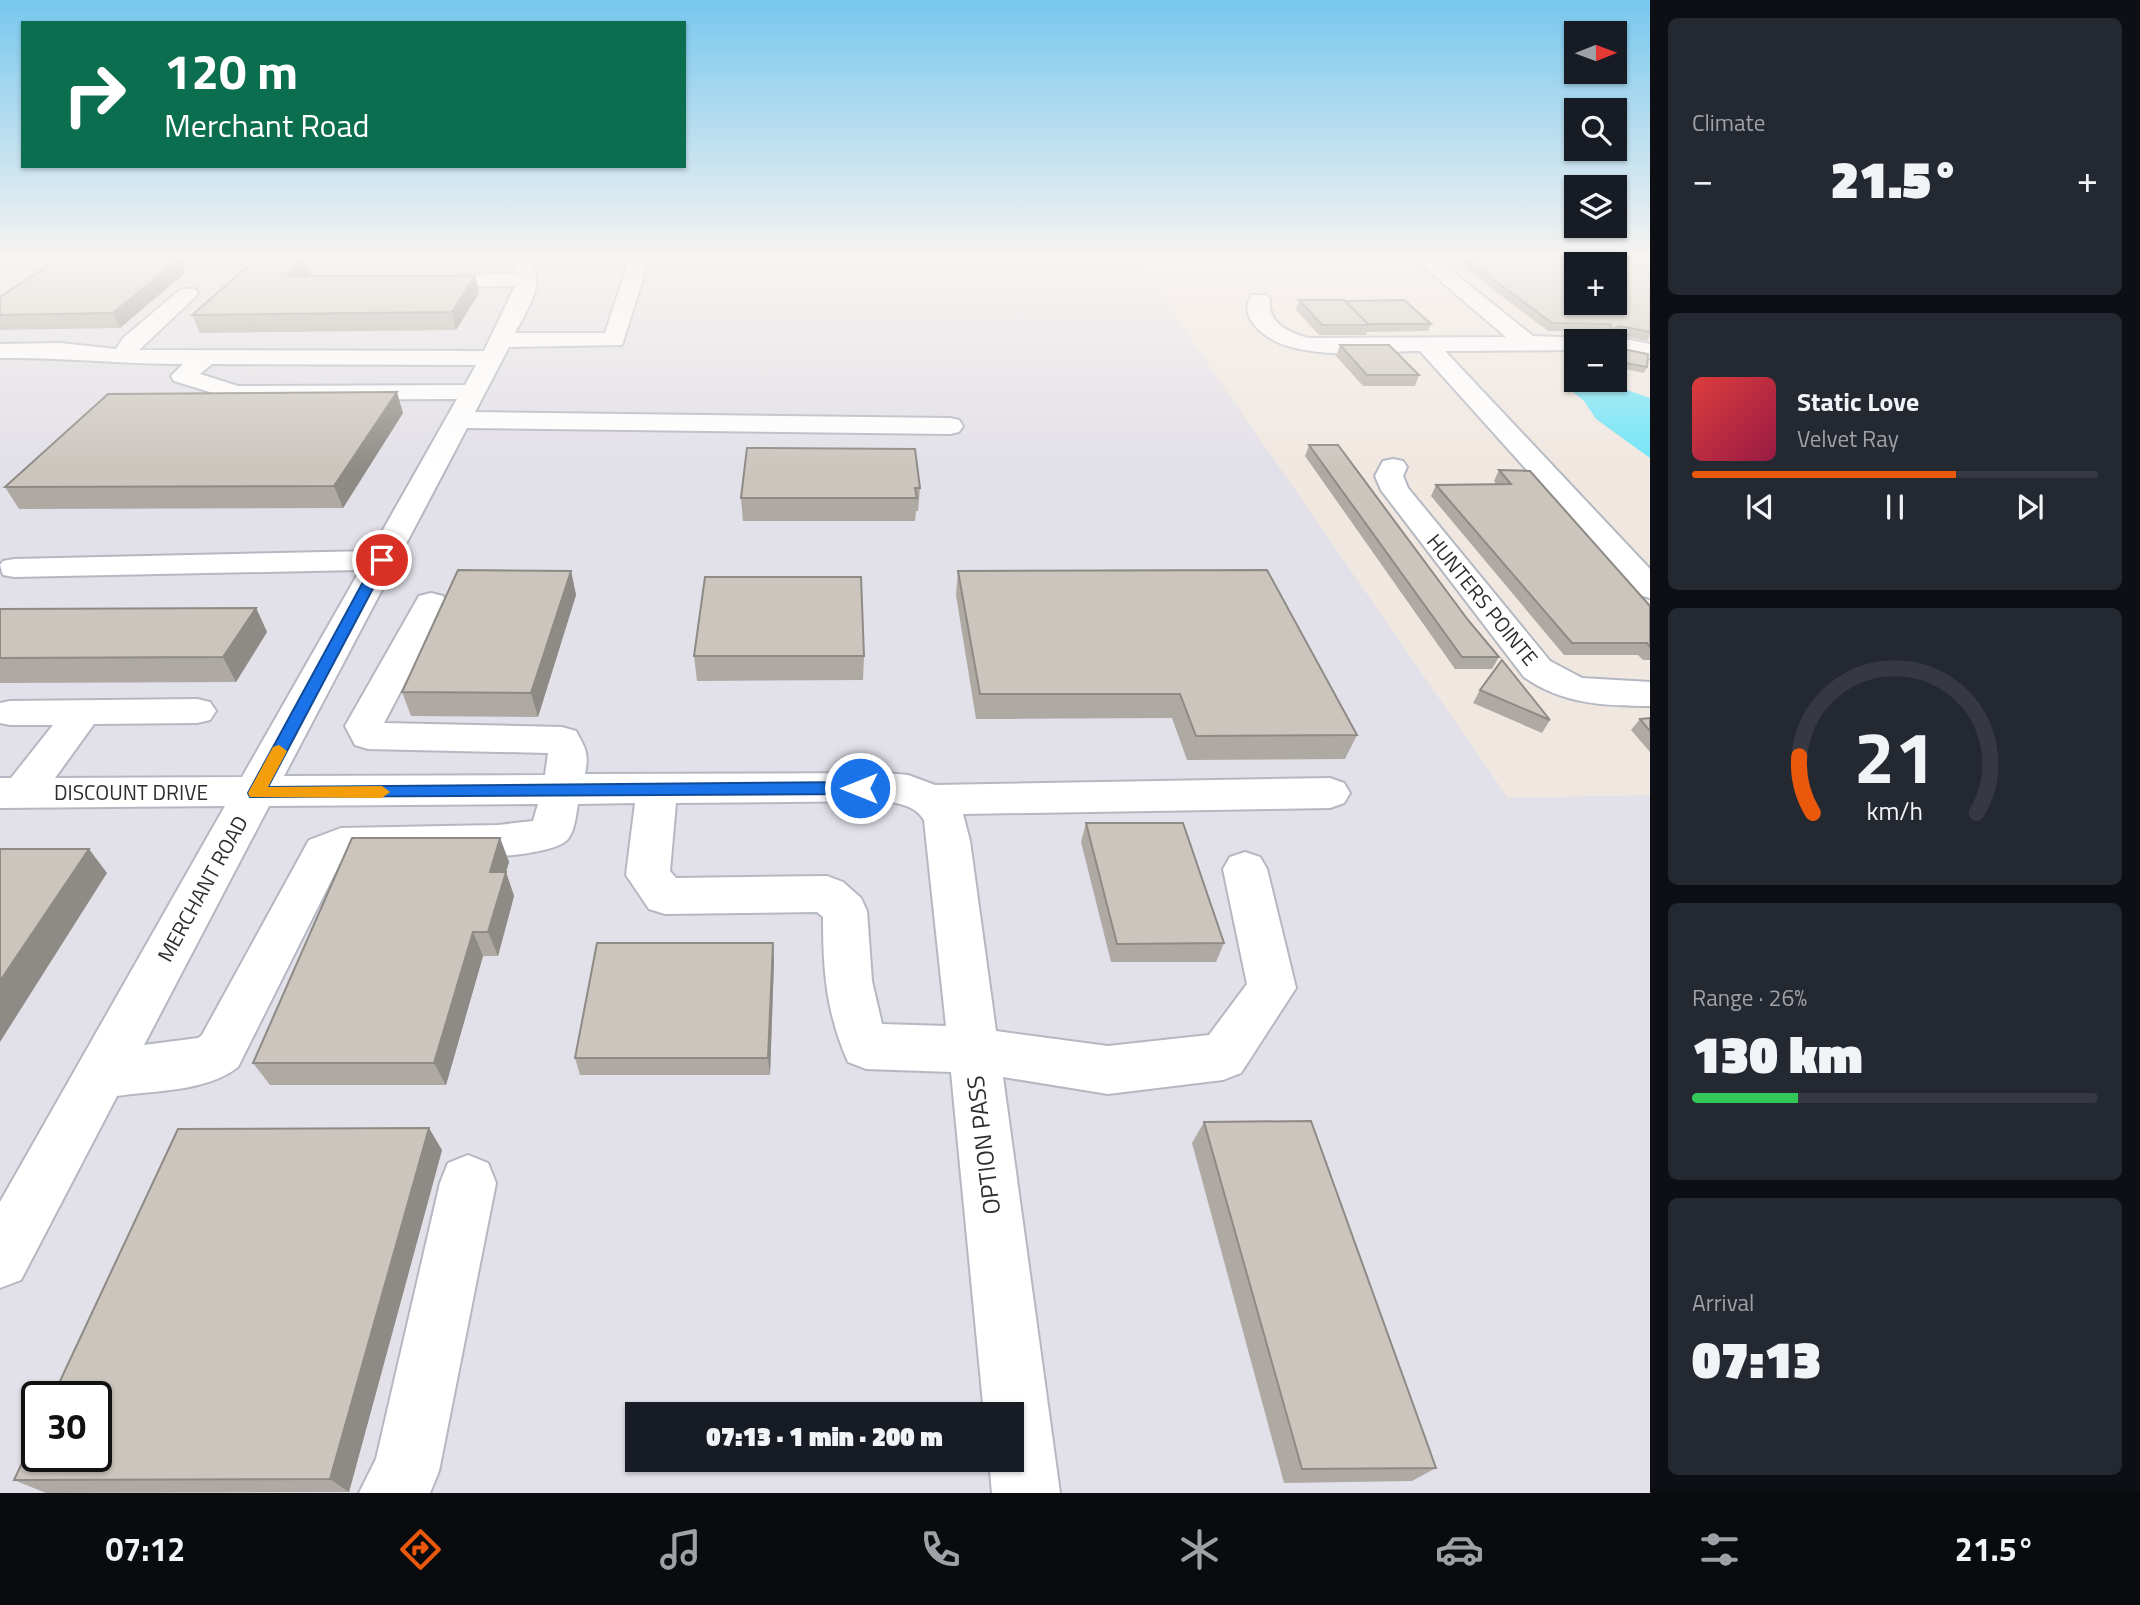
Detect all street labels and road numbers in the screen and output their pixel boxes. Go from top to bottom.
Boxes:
street label: HUNTERS POINTE [1419,526,1546,672]
street label: DISCOUNT DRIVE [54,776,208,808]
street label: MERCHANT ROAD [149,810,256,967]
street label: OPTION PASS [957,1074,1009,1217]

